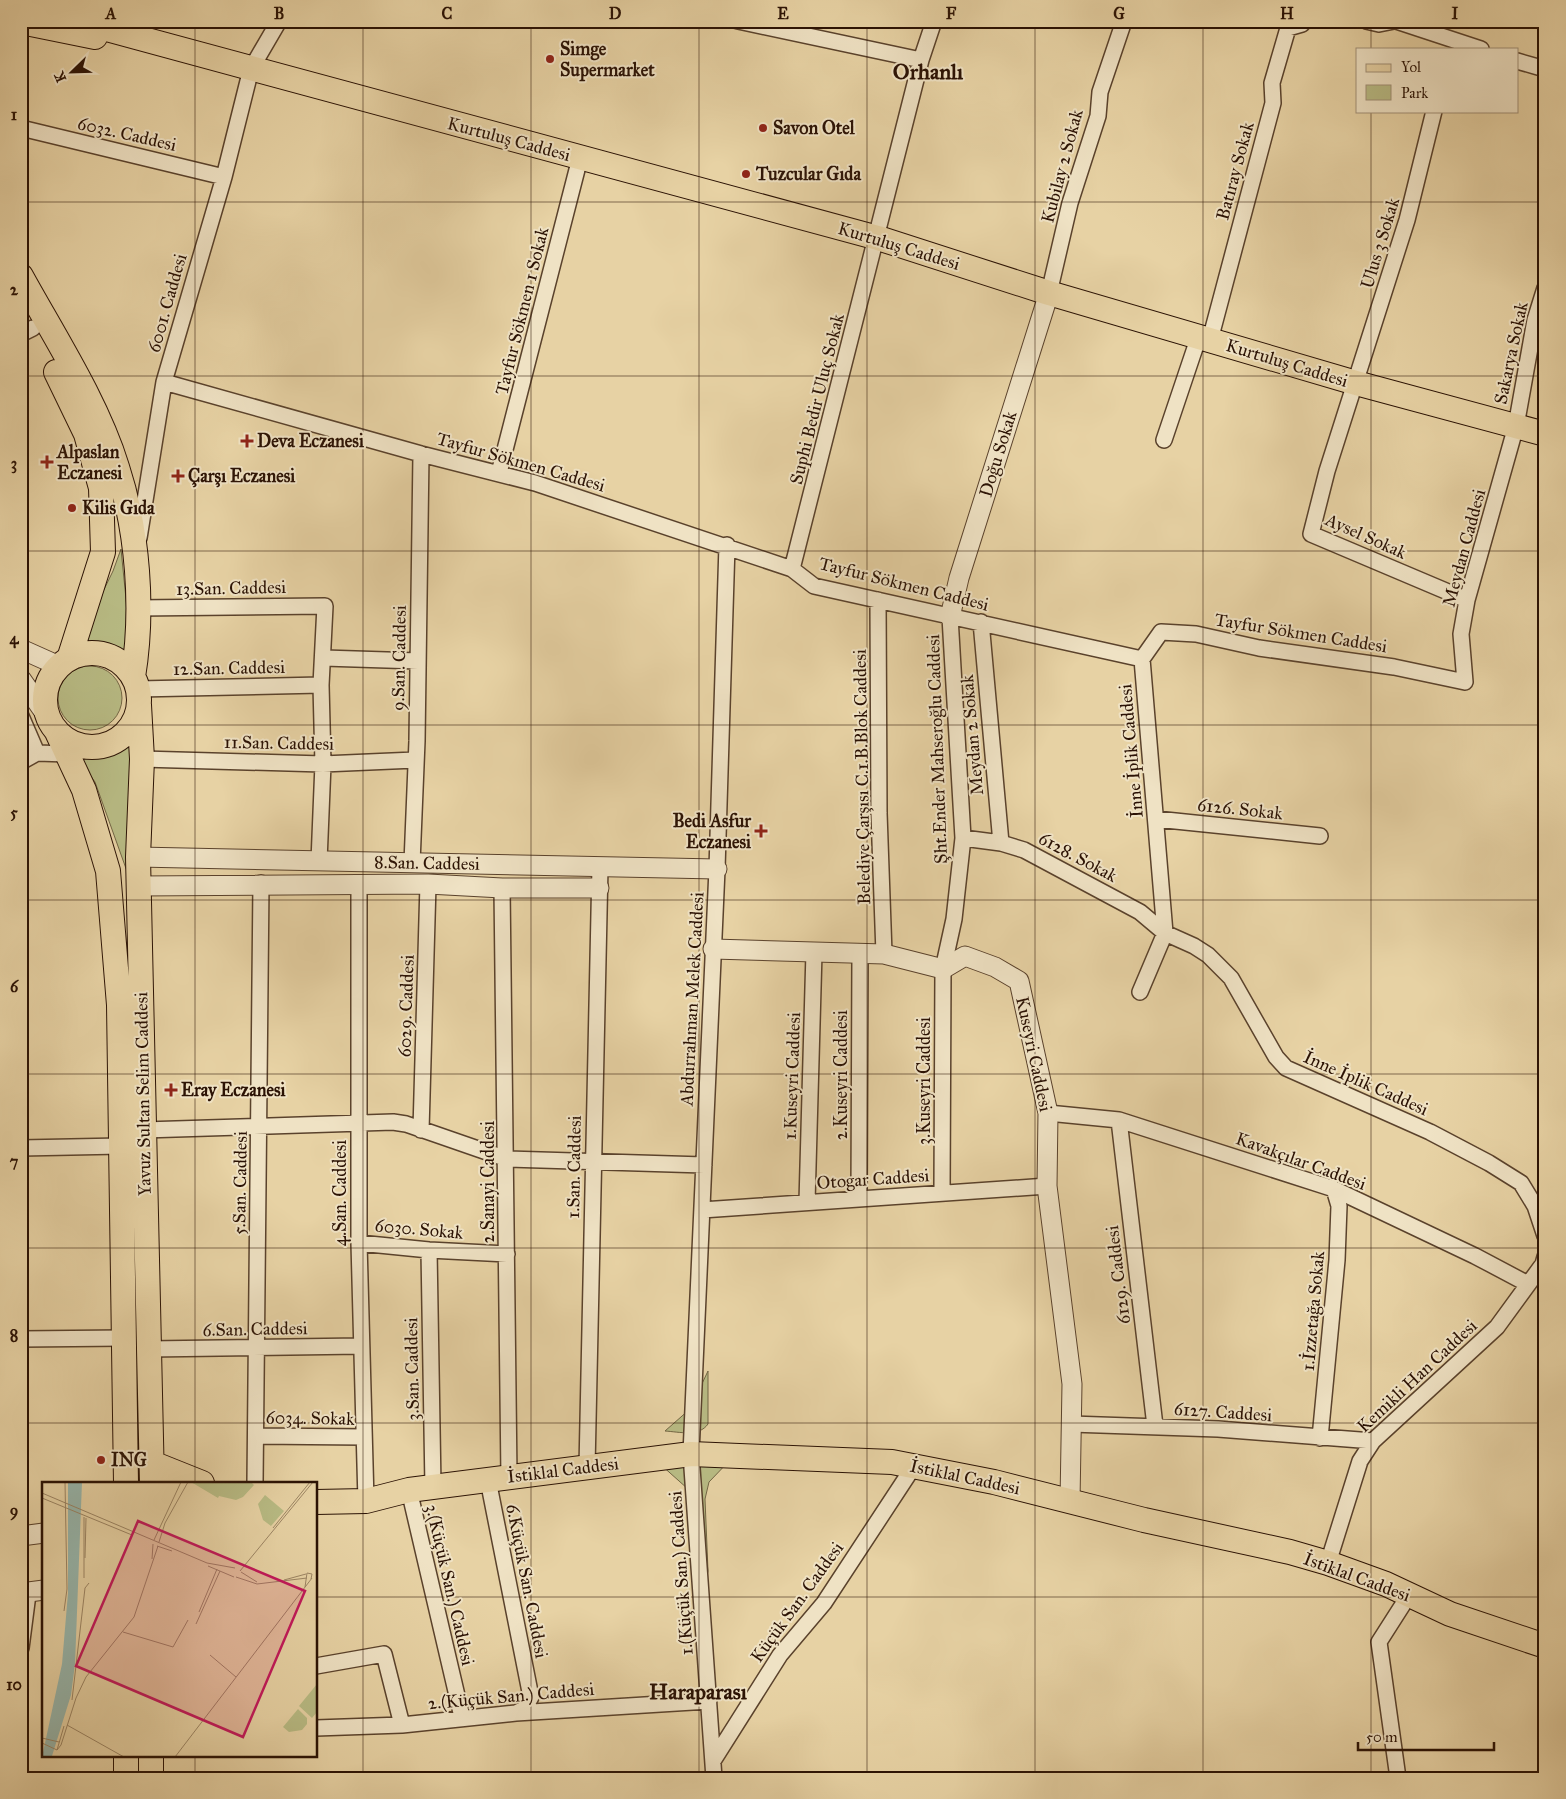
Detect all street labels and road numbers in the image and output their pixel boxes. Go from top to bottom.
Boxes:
street label: Kubilay 2 Sokak [1036,106,1088,225]
street label: 6032. Caddesi [75,112,179,156]
street label: Kurtuluş Caddesi [445,112,573,166]
street label: Batıray Sokak [1211,119,1259,223]
street label: Ulus 3 Sokak [1356,194,1404,291]
street label: Kurtuluş Caddesi [835,217,963,275]
street label: Tayfur Sökmen 1 Sokak [491,224,554,397]
street label: 6001. Caddesi [142,251,192,355]
street label: Sakarya Sokak [1489,299,1533,406]
street label: Suphi Bedir Uluç Sokak [785,311,849,487]
street label: Kurtuluş Caddesi [1223,334,1351,392]
street label: Doğu Sokak [974,408,1023,500]
street label: Tayfur Sökmen Caddesi [434,427,608,497]
street label: Meydan Caddesi [1438,487,1490,609]
street label: Aysel Sokak [1321,508,1411,564]
street label: Tayfur Sökmen Caddesi [817,552,991,616]
street label: 13.San. Caddesi [176,576,286,600]
street label: 9.San. Caddesi [387,605,411,711]
street label: Tayfur Sökmen Caddesi [1213,609,1389,658]
street label: Şht.Ender Mahseroğlu Caddesi [922,634,953,864]
street label: Belediye Çarşısı C.1.B.Blok Caddesi [849,649,875,905]
street label: 12.San. Caddesi [173,656,285,680]
street label: Meydan 2 Sokak [956,673,988,796]
street label: İnne İplik Caddesi [1113,683,1148,819]
street label: 11.San. Caddesi [224,731,334,755]
street label: 6126. Sokak [1196,794,1284,824]
street label: 6128. Sokak [1035,827,1122,887]
street label: 8.San. Caddesi [374,851,480,875]
street label: Abdurrahman Melek Caddesi [675,891,709,1108]
street label: 6029. Caddesi [393,954,419,1058]
street label: Yavuz Sultan Selim Caddesi [130,992,156,1196]
street label: Kuseyri Caddesi [1011,994,1057,1114]
street label: 2.Kuseyri Caddesi [830,1010,852,1140]
street label: 1.Kuseyri Caddesi [779,1012,805,1140]
street label: 3.Kuseyri Caddesi [913,1017,935,1145]
street label: İnne İplik Caddesi [1300,1045,1432,1120]
street label: 1.San. Caddesi [562,1115,586,1219]
street label: 2.Sanayi Caddesi [477,1121,499,1243]
street label: Kavakçılar Caddesi [1233,1127,1369,1195]
street label: 5.San. Caddesi [228,1131,252,1235]
street label: 4.San. Caddesi [329,1140,351,1246]
street label: Otogar Caddesi [816,1164,930,1195]
street label: 6030. Sokak [374,1214,465,1244]
street label: 6129. Caddesi [1101,1224,1135,1326]
street label: 1.İzzetağa Sokak [1296,1249,1330,1372]
street label: Kemikli Han Caddesi [1352,1315,1482,1437]
street label: 6.San. Caddesi [202,1317,308,1341]
street label: 3.San. Caddesi [400,1317,424,1421]
street label: 6127. Caddesi [1173,1398,1273,1426]
street label: 6034. Sokak [265,1406,355,1430]
street label: İstiklal Caddesi [506,1451,620,1488]
street label: İstiklal Caddesi [908,1454,1022,1499]
street label: 1.(Küçük San.) Caddesi [664,1490,699,1656]
street label: 3.(Küçük San.) Caddesi [420,1502,479,1668]
street label: 6.Küçük San. Caddesi [501,1502,553,1660]
street label: Küçük San. Caddesi [746,1537,848,1667]
street label: İstiklal Caddesi [1301,1547,1414,1607]
street label: 2.(Küçük San.) Caddesi [427,1678,595,1715]

